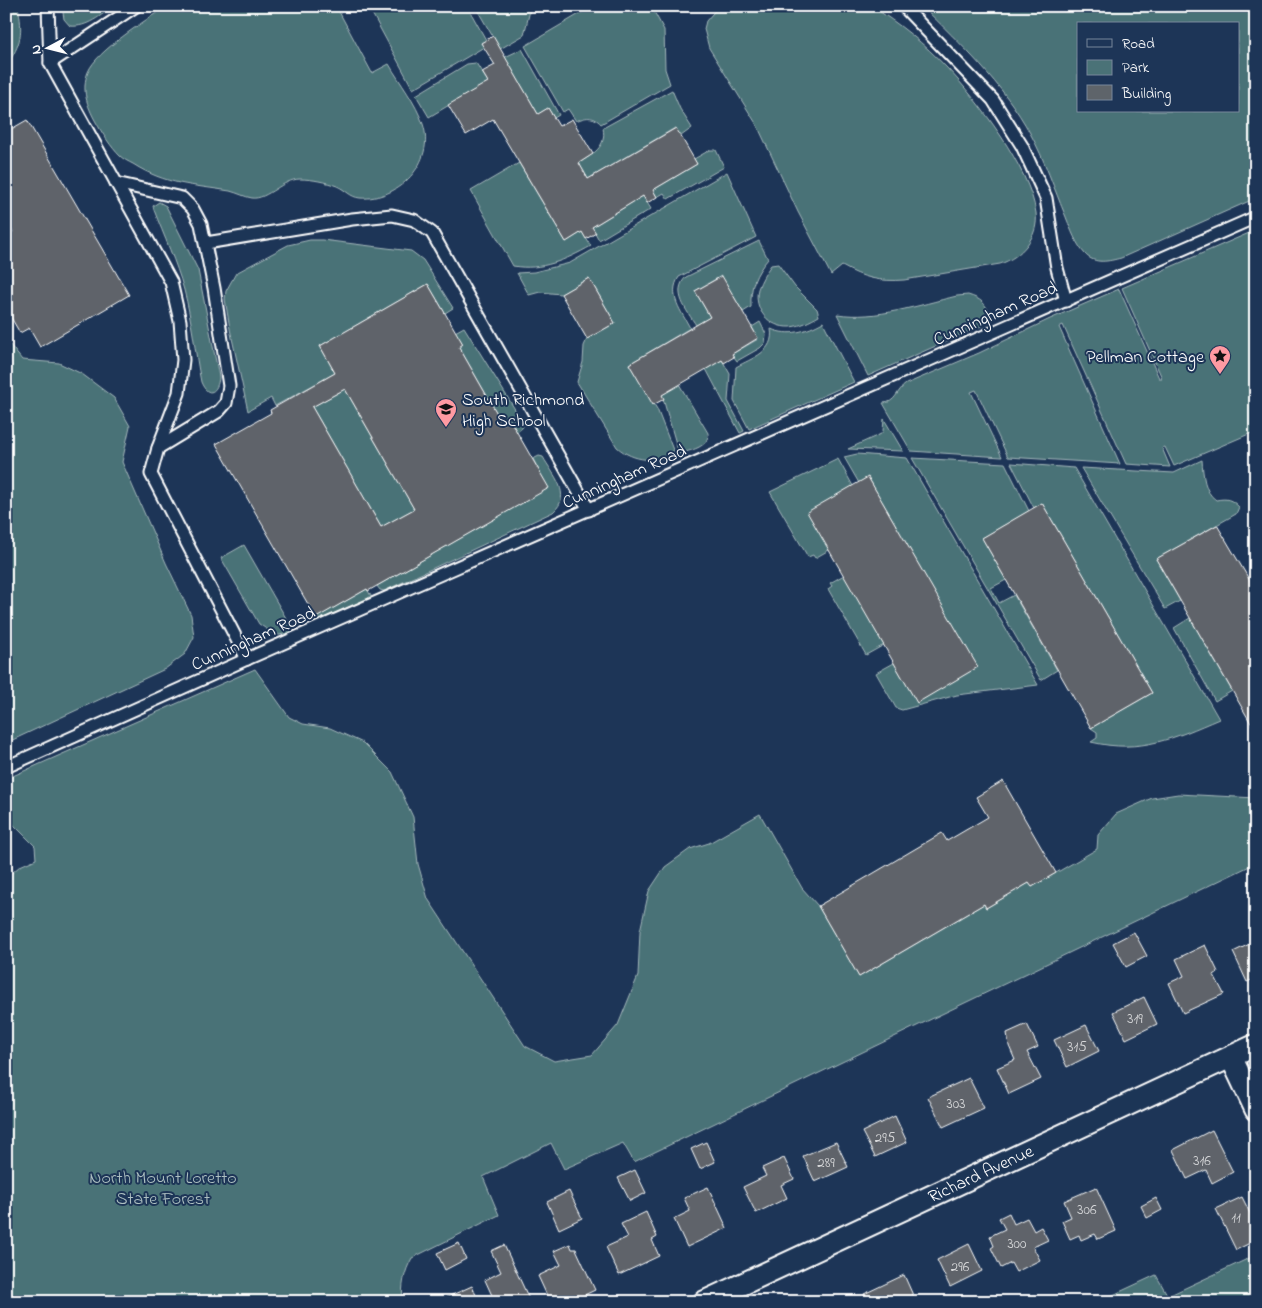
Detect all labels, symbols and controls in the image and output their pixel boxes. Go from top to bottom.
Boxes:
north arrow [22,22,72,72]
legend [1077,22,1240,112]
text: Road [1122,33,1155,55]
text: N [26,43,48,55]
text: Park [1122,57,1150,79]
text: Building [1121,83,1171,106]
street label: Cunningham Road [930,276,1062,355]
place icon: Pellman Cottage [1208,344,1232,375]
place label: Pellman Cottage [1086,345,1205,372]
place label: South Richmond High School [462,388,584,436]
school or university icon: South Richmond High School [434,397,458,428]
street label: Cunningham Road [559,439,691,518]
street label: Cunningham Road [188,601,320,680]
house number: 319 [1127,1008,1143,1030]
house number: 315 [1067,1036,1087,1058]
house number: 303 [947,1093,965,1115]
house number: 295 [875,1127,896,1149]
street label: Richard Avenue [924,1139,1039,1211]
house number: 316 [1193,1150,1211,1172]
house number: 289 [817,1152,835,1174]
park label: North Mount Loretto State Forest [89,1166,237,1213]
house number: 306 [1077,1199,1097,1221]
house number: 11 [1231,1207,1241,1229]
house number: 300 [1007,1233,1027,1255]
house number: 296 [951,1256,970,1278]

